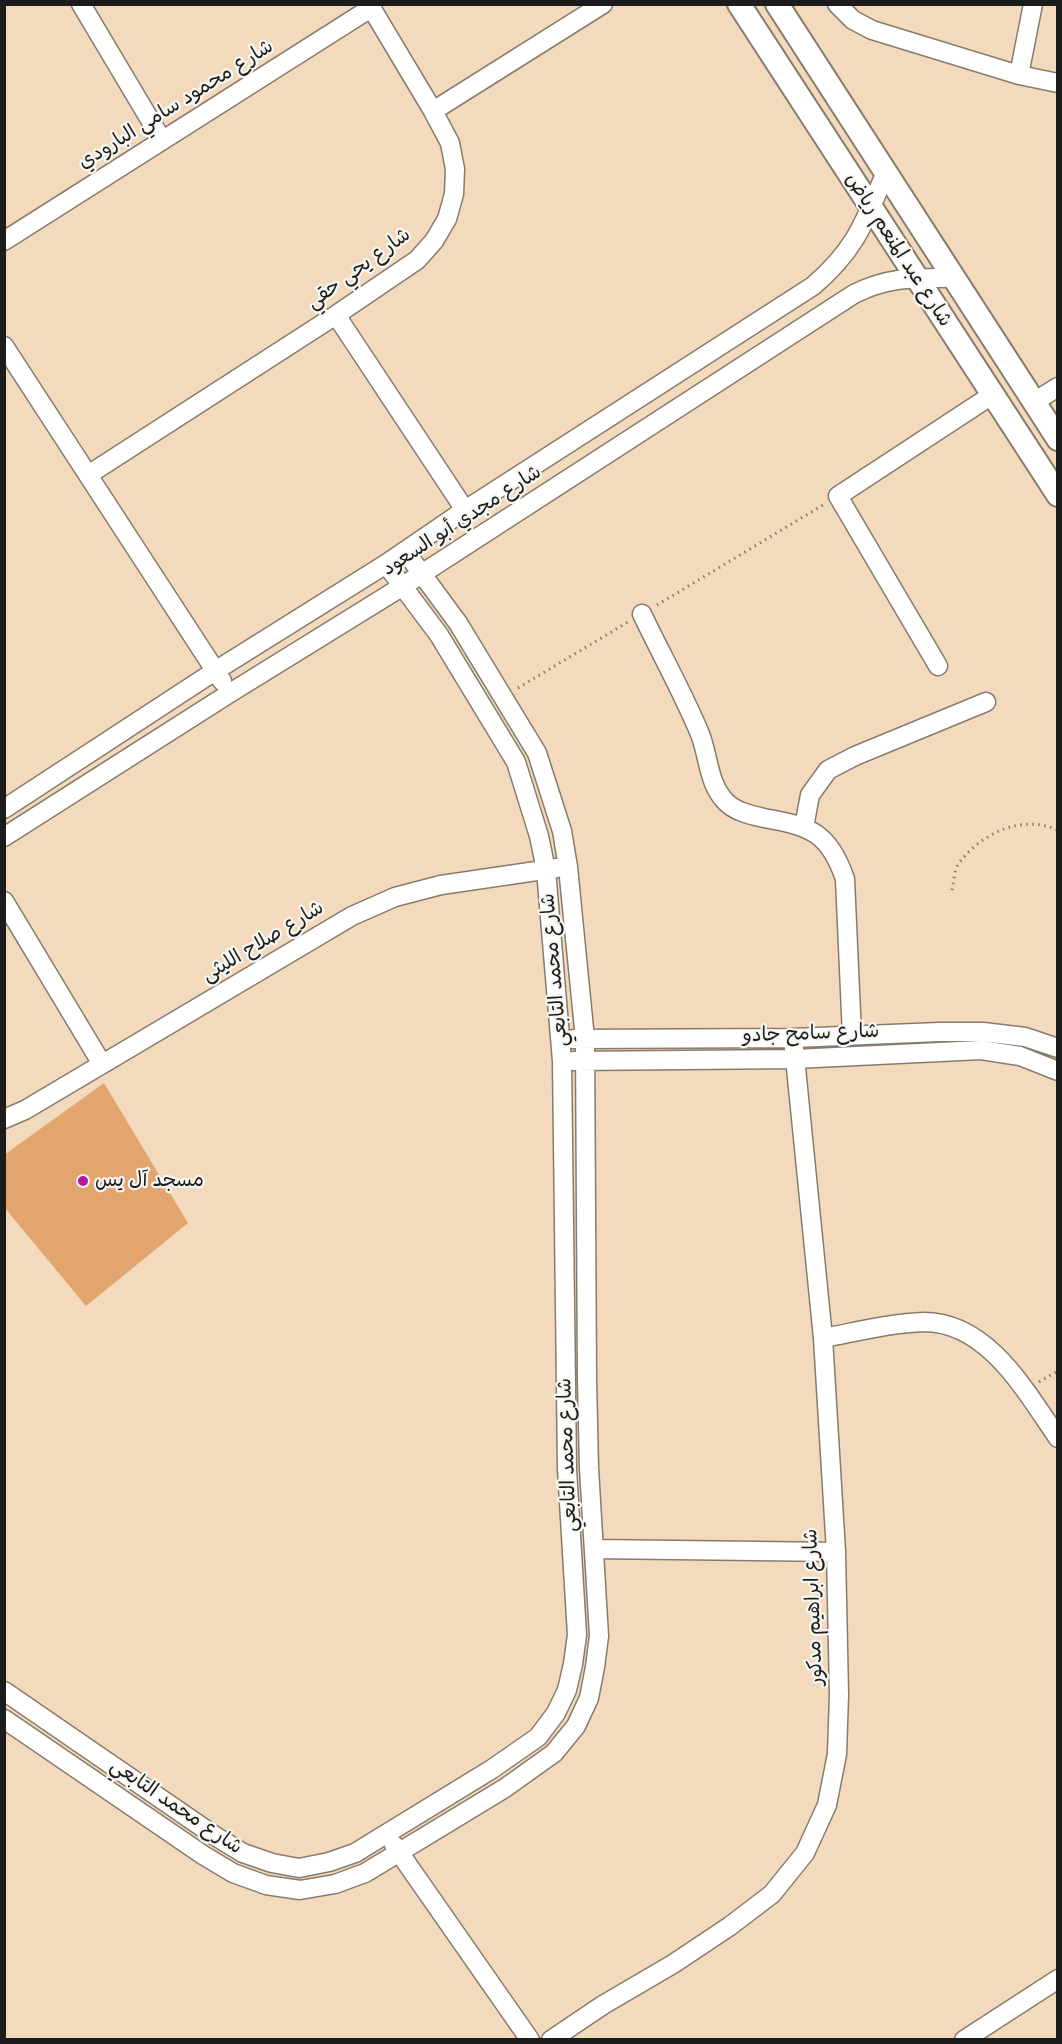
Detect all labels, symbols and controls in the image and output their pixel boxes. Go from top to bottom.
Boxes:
street label: شارع محمود سامي البارودي [74,35,278,175]
street label: شارع عبد المنعم رياض [839,169,957,331]
street label: شارع يحي حقي [302,223,416,315]
street label: شارع مجدي أبو السعود [378,460,546,582]
street label: شارع محمد التابعي [536,892,574,1048]
street label: شارع صلاح الليثى [198,896,328,988]
street label: شارع سامح جادو [742,1020,880,1048]
place label: مسجد آل يس [95,1169,204,1193]
marker: مسجد آل يس [76,1174,90,1188]
street label: شارع محمد التابعي [553,1378,583,1532]
street label: شارع ابراهيم مدكور [799,1528,829,1686]
street label: شارع محمد التابعي [105,1754,247,1860]

